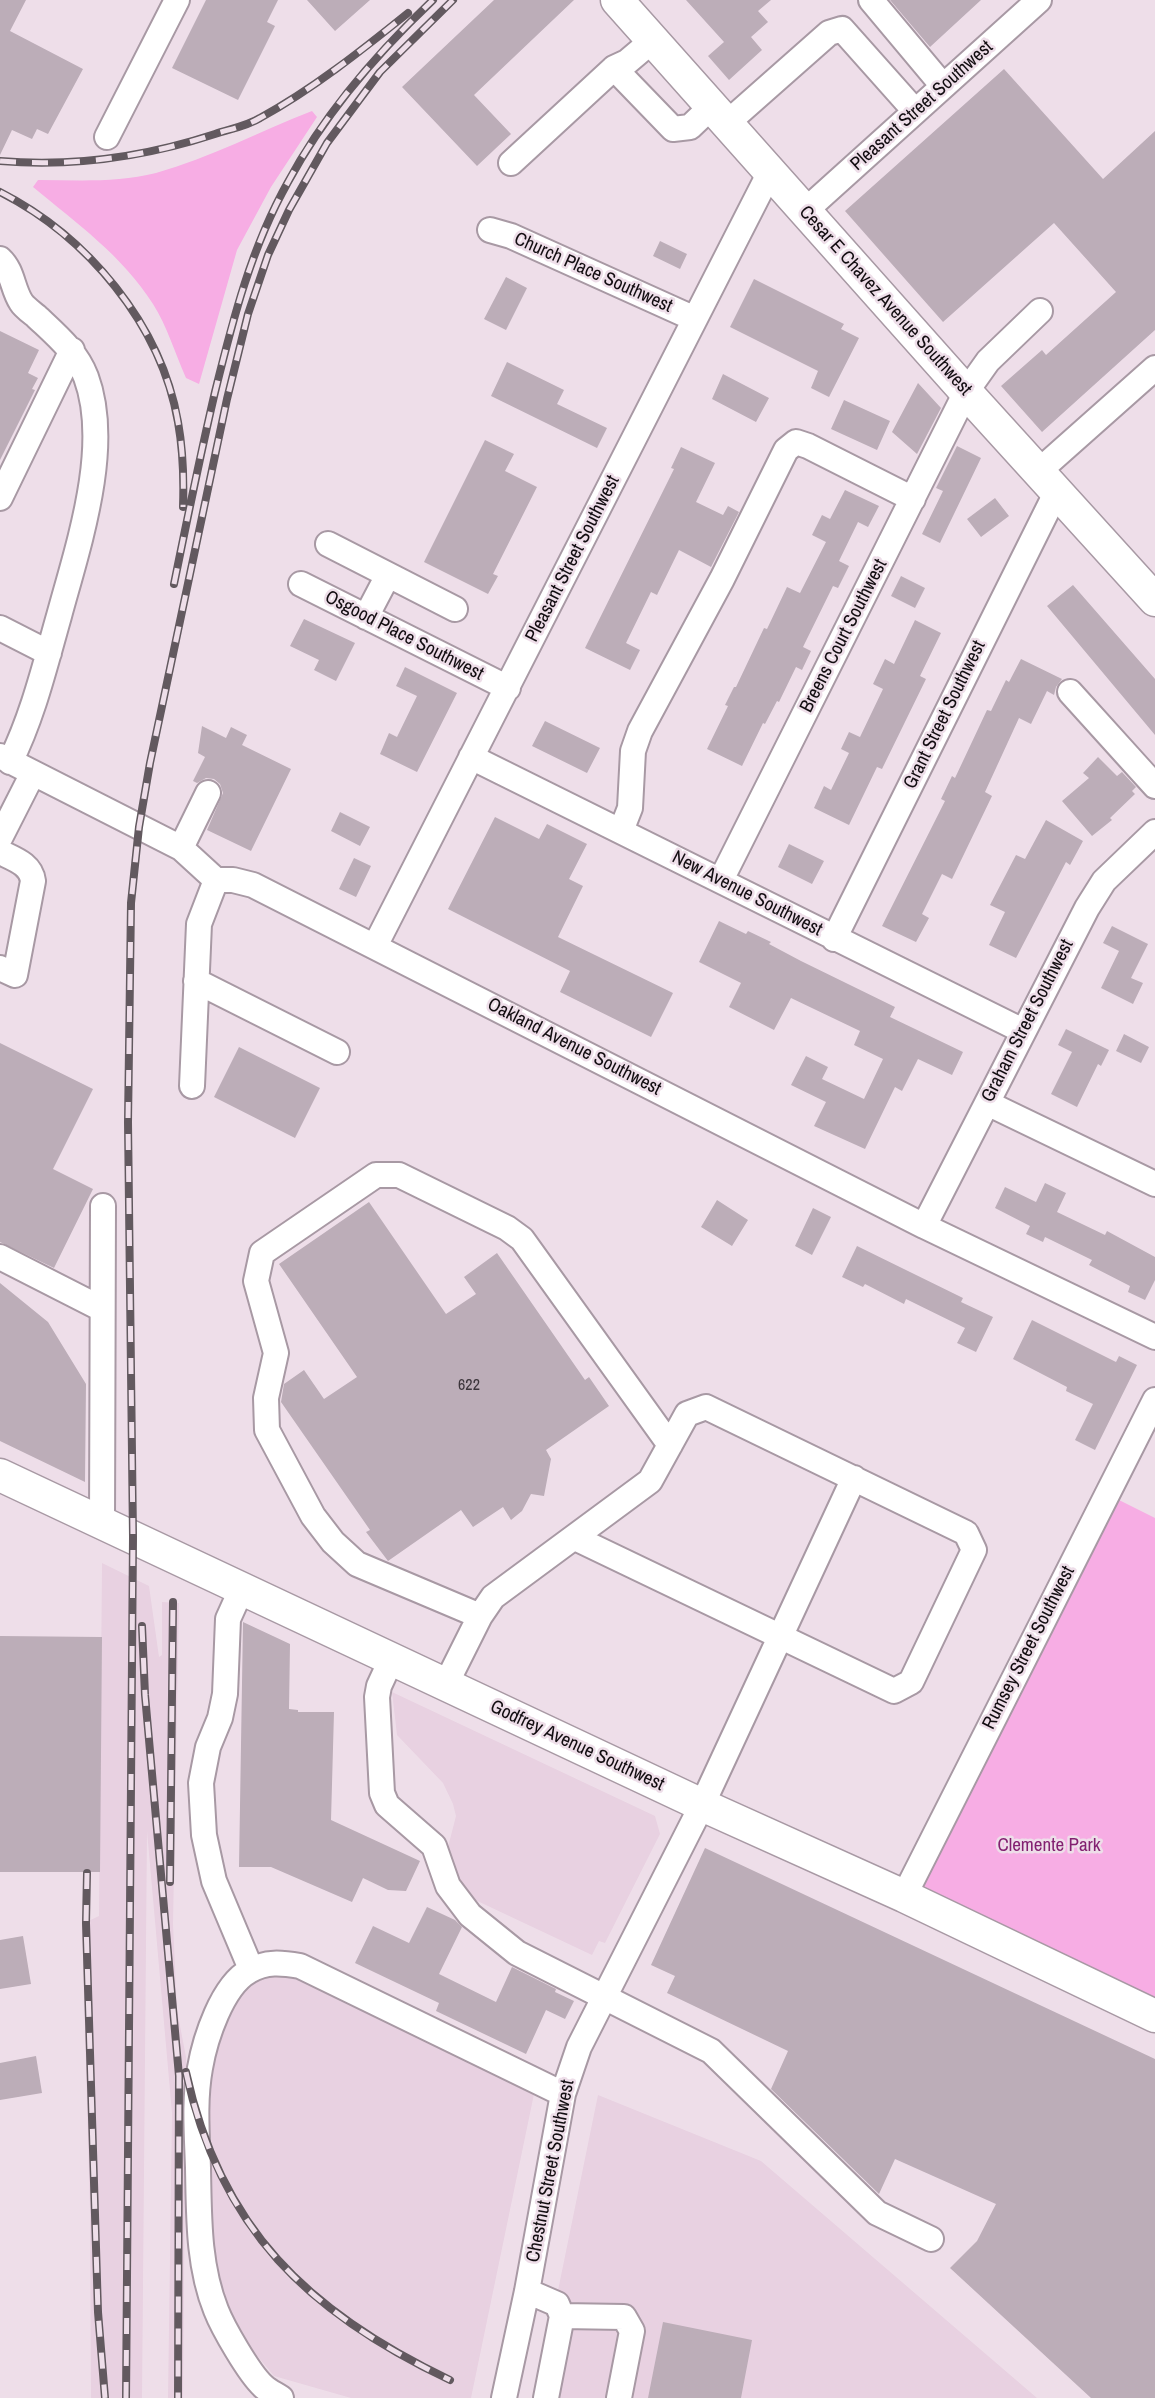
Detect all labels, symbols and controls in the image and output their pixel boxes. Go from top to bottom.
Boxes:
street label: Pleasant Street Southwest [846,36,998,176]
street label: Cesar E Chavez Avenue Southwest [794,201,976,401]
street label: Church Place Southwest [510,228,676,318]
street label: Pleasant Street Southwest [521,472,625,646]
street label: Breens Court Southwest [796,556,892,716]
street label: Osgood Place Southwest [321,586,487,686]
street label: Grant Street Southwest [899,637,991,793]
street label: New Avenue Southwest [668,846,826,942]
street label: Graham Street Southwest [977,936,1079,1106]
street label: Oakland Avenue Southwest [483,993,665,1101]
house number: 622 [458,1376,480,1396]
street label: Rumsey Street Southwest [978,1563,1080,1733]
street label: Godfrey Avenue Southwest [486,1696,668,1796]
park label: Clemente Park [997,1835,1101,1857]
street label: Chestnut Street Southwest [522,2078,580,2264]

